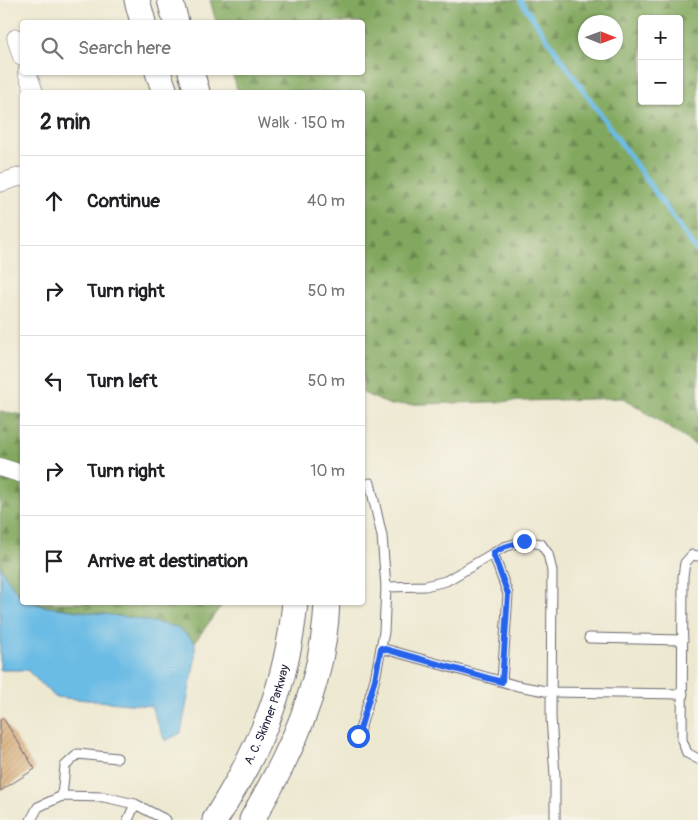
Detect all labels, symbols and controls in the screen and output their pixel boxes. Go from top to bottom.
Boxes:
north arrow [578,15,623,60]
map controls [638,15,683,105]
button: + [638,15,683,60]
search box [20,20,365,75]
icon: search [38,34,66,62]
text: Search here [78,36,171,60]
button: − [638,60,683,105]
text: 2 min [40,109,90,136]
text: Walk · 150 m [258,113,345,133]
icon: ahead [40,187,68,215]
text: Continue [87,189,160,213]
text: 40 m [307,191,345,211]
icon: right [40,277,68,305]
text: Turn right [87,279,165,303]
text: 50 m [308,281,345,301]
icon: left [40,367,68,395]
text: Turn left [87,369,157,393]
text: 50 m [308,371,345,391]
icon: right [40,457,68,485]
text: Turn right [87,459,165,483]
text: 10 m [310,461,345,481]
route end [513,530,536,553]
icon: arrive [40,547,68,575]
text: Arrive at destination [87,549,248,573]
street label: A. C. Skinner Parkway [241,663,293,767]
route start [347,725,370,748]

